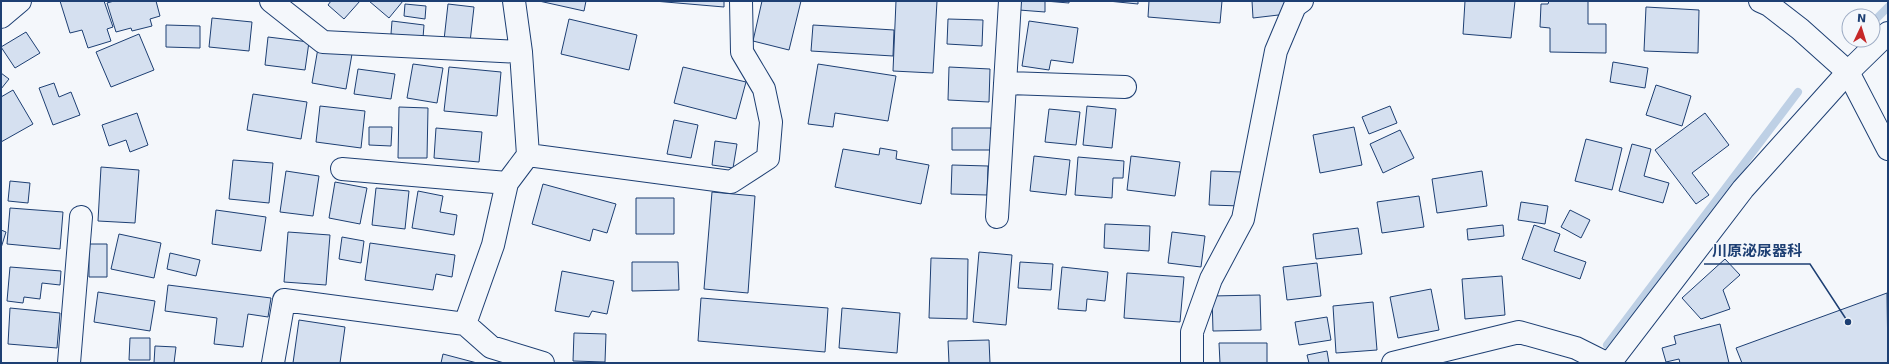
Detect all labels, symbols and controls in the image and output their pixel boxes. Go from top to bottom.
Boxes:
north arrow [1841,8,1881,48]
text: N [1857,12,1867,25]
callout: 川原泌尿器科 [1704,237,1810,264]
text: 川原泌尿器科 [1712,242,1802,260]

